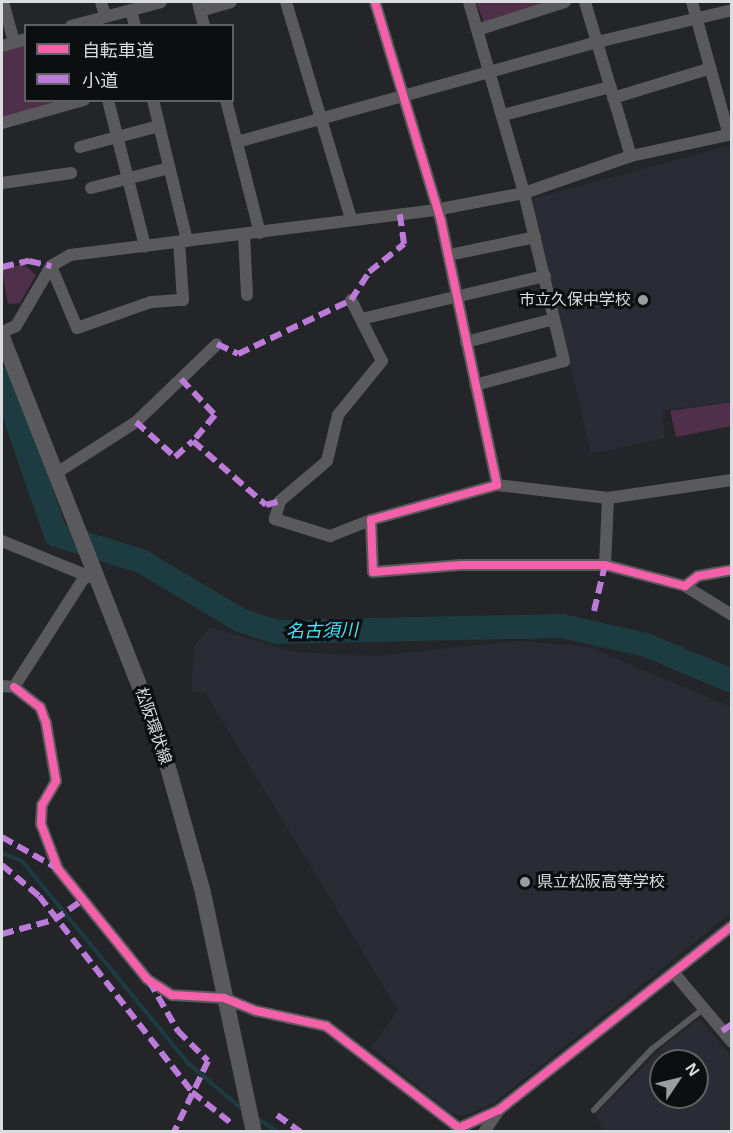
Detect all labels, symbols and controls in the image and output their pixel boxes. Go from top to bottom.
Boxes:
legend [24,24,234,102]
text: 自転車道 [82,41,154,61]
text: 小道 [82,71,118,91]
place label: 市立久保中学校 [519,290,631,310]
marker: 市立久保中学校 [636,293,650,307]
water label: 名古須川 [286,620,358,642]
street label: 松阪環状線 [131,685,175,767]
place label: 県立松阪高等学校 [537,872,665,892]
marker: 県立松阪高等学校 [518,875,532,889]
north arrow [649,1049,709,1109]
text: N [682,1060,703,1079]

